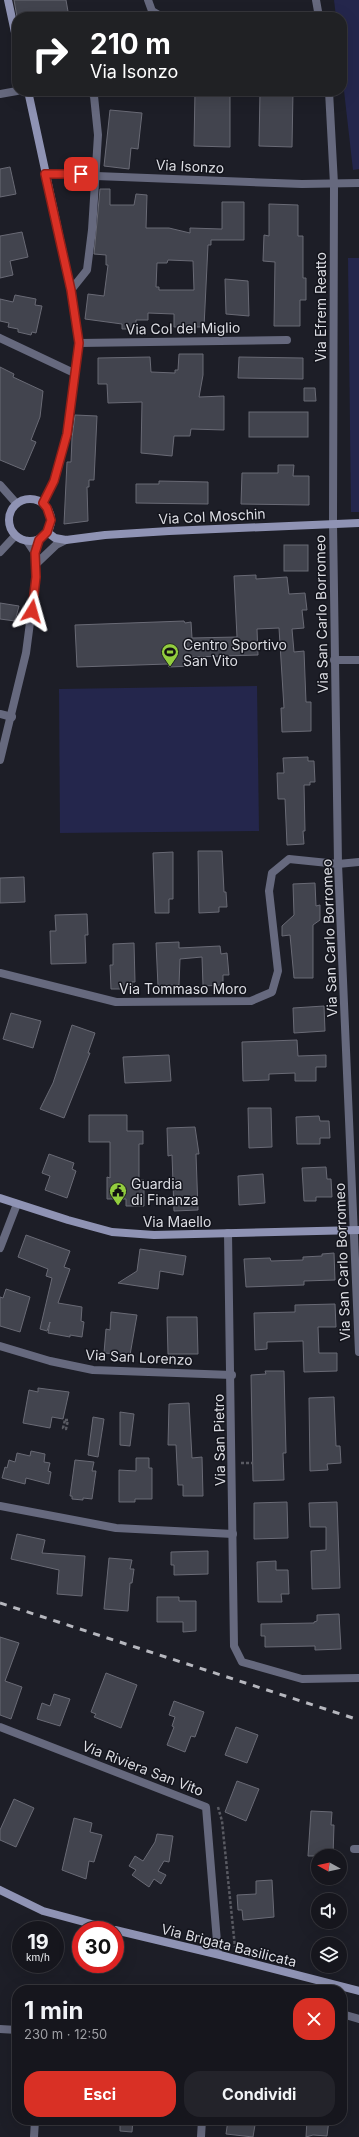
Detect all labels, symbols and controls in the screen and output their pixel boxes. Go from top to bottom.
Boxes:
text: 210 m [90,27,171,61]
icon: right [24,28,76,80]
text: Via Isonzo [90,61,178,82]
street label: Via Isonzo [155,156,225,176]
pin [64,157,98,191]
icon: arrive [70,163,92,185]
street label: Via Efrem Reatto [312,252,329,362]
street label: Via Col del Miglio [126,319,240,337]
street label: Via Col Moschin [158,505,266,527]
street label: Via San Carlo Borromeo [311,535,331,693]
position arrow [11,590,53,632]
place label: Centro Sportivo San Vito [183,636,287,669]
sports icon: Centro Sportivo San Vito [160,642,180,667]
street label: Via San Carlo Borromeo [318,859,340,1017]
street label: Via Tommaso Moro [119,980,247,997]
place label: Guardia di Finanza [131,1175,199,1208]
public building icon: Guardia di Finanza [108,1181,128,1206]
street label: Via San Carlo Borromeo [331,1183,353,1341]
street label: Via Maello [143,1213,211,1230]
street label: Via San Lorenzo [85,1346,193,1368]
street label: Via San Pietro [210,1394,228,1486]
street label: Via Riviera San Vito [80,1737,206,1799]
north arrow [311,1849,347,1885]
map controls [311,1849,347,1973]
button: sound [311,1893,347,1929]
street label: Via Brigata Basilicata [160,1920,298,1970]
speed limit sign: 30 [72,1921,124,1973]
text: 19 [27,1930,49,1954]
button: layers [311,1937,347,1973]
text: km/h [26,1951,50,1963]
text: 1 min [24,1996,83,2025]
button: close [293,1998,335,2040]
text: 230 m · 12:50 [24,2026,107,2042]
button: Esci [24,2071,176,2117]
button: Condividi [184,2071,335,2117]

